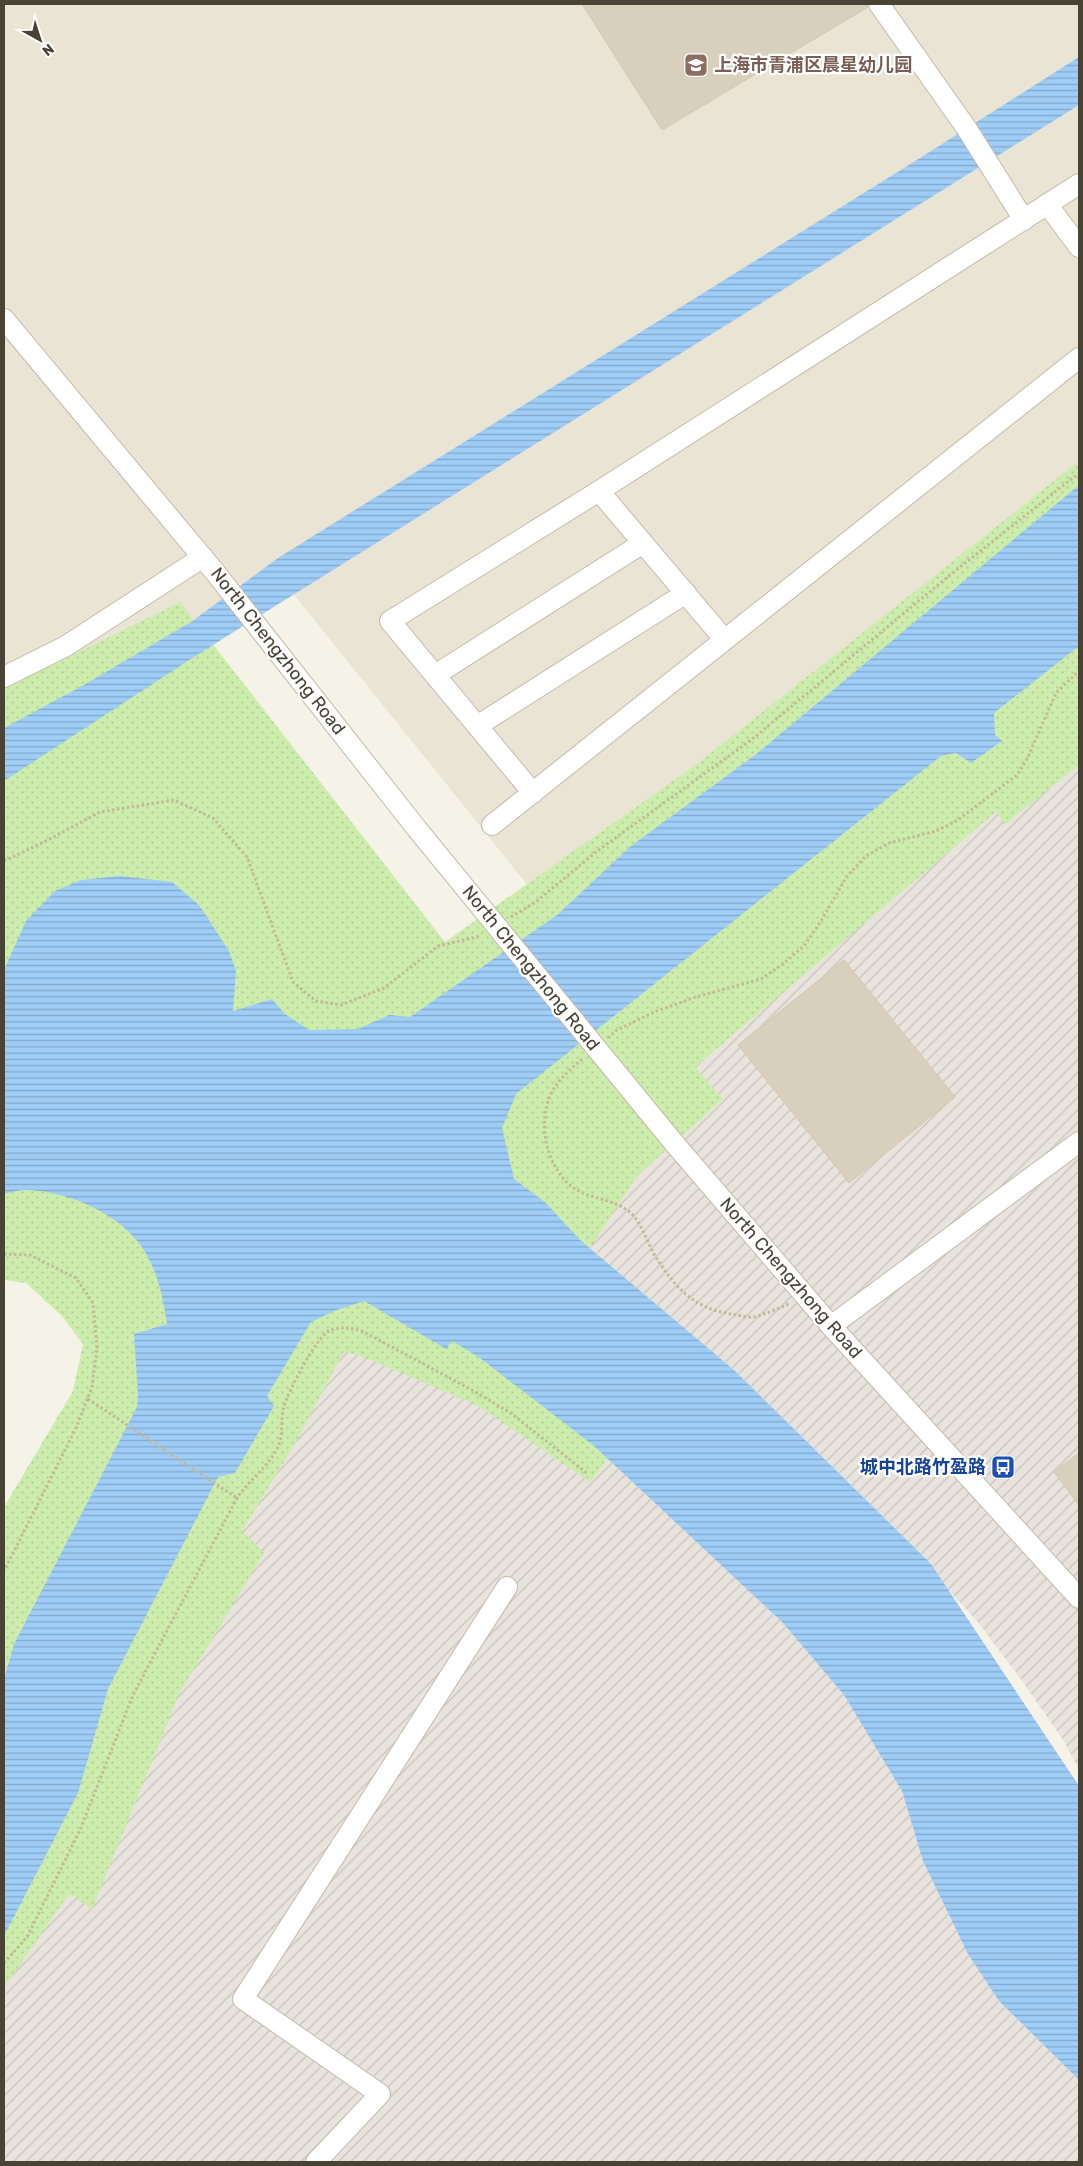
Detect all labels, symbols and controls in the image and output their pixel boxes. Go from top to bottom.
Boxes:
north arrow [15,15,65,65]
text: N [39,40,57,59]
school or university icon: 上海市青浦区晨星幼儿园 [683,52,709,78]
place label: 上海市青浦区晨星幼儿园 [714,54,912,76]
street label: North Chengzhong Road [206,563,350,739]
street label: North Chengzhong Road [458,881,604,1055]
street label: North Chengzhong Road [715,1193,867,1363]
bus stop icon: 城中北路竹盈路 [990,1454,1016,1480]
place label: 城中北路竹盈路 [860,1456,986,1478]

